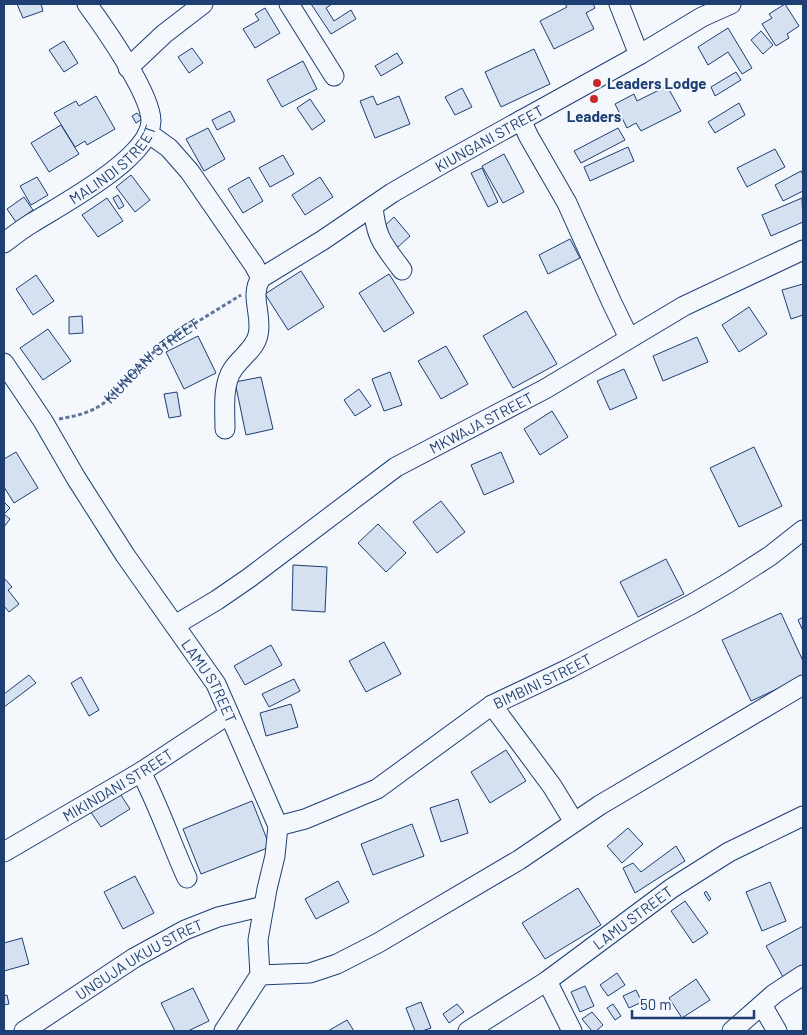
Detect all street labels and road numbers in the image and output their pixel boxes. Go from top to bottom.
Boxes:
street label: KIUNGANI STREET [431,101,546,175]
street label: MALINDI STREET [66,123,159,208]
street label: KIUNGANI STREET [100,314,202,407]
street label: MKWAJA STREET [426,388,536,457]
street label: LAMU STREET [178,635,241,726]
street label: BIMBINI STREET [490,649,595,712]
street label: MIKINDANI STREET [59,745,176,825]
street label: LAMU STREET [589,882,676,953]
street label: UNGUJA UKUU STRET [72,915,205,1003]

